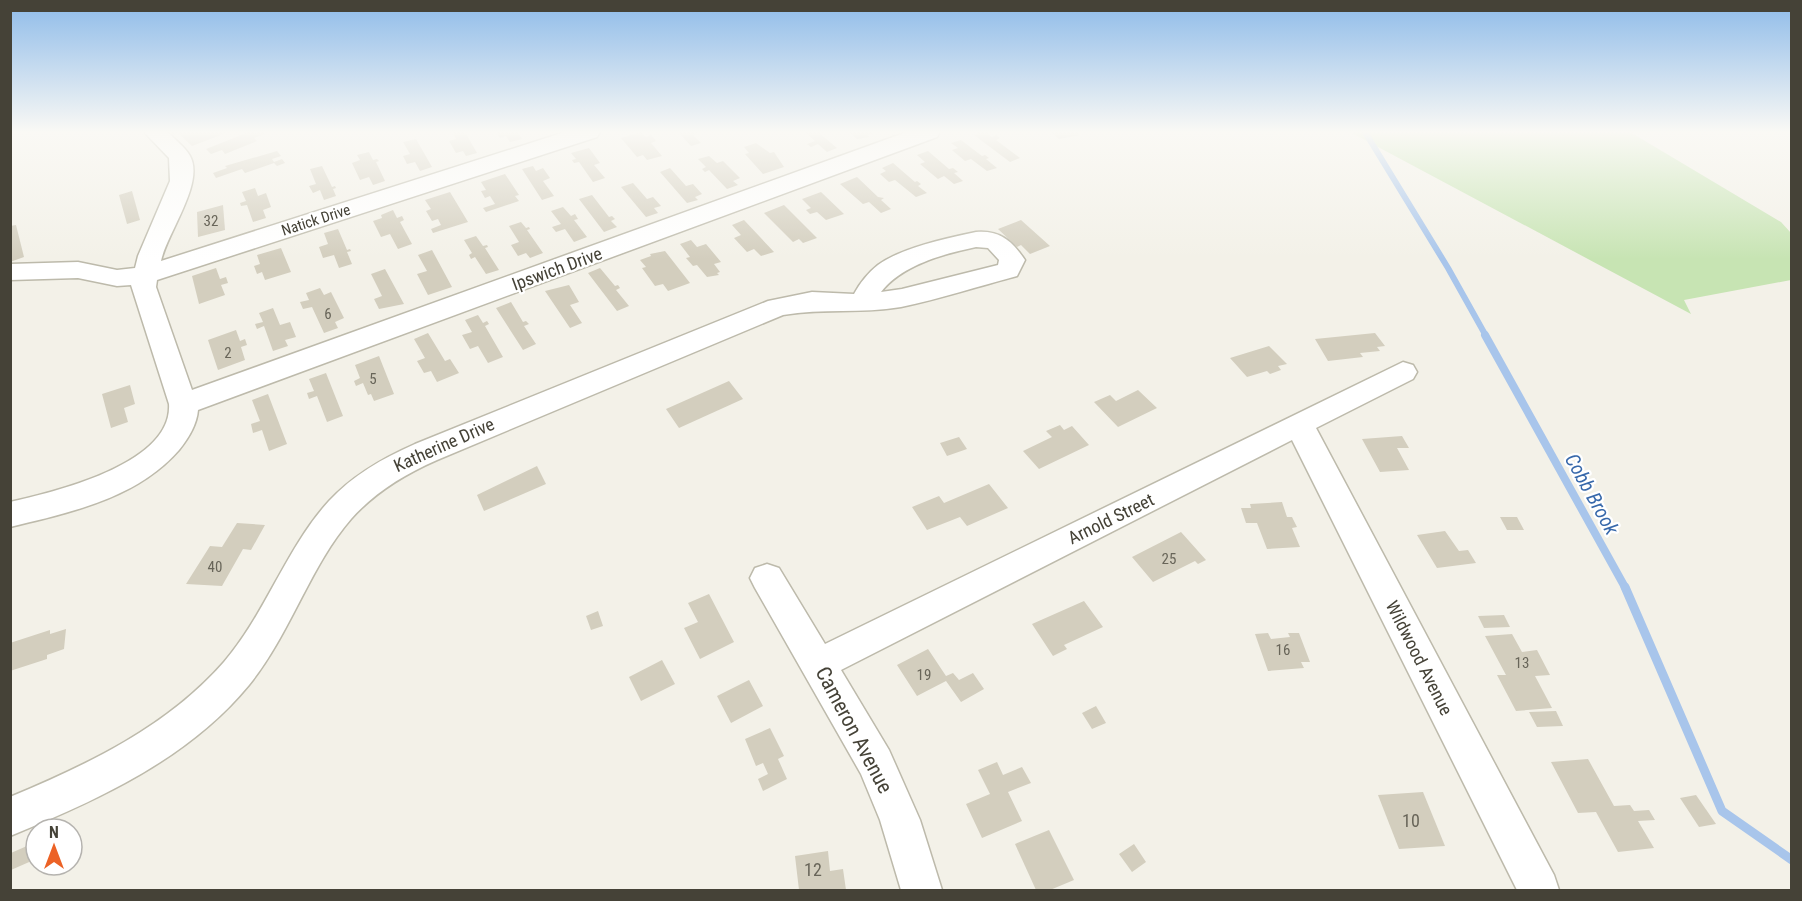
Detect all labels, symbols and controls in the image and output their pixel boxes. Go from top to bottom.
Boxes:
street label: Natick Drive [279,200,353,240]
house number: 32 [204,212,218,230]
street label: Ipswich Drive [509,243,605,295]
house number: 6 [324,305,332,323]
house number: 2 [224,344,232,362]
house number: 5 [369,370,377,388]
street label: Katherine Drive [390,413,497,476]
water label: Cobb Brook [1560,449,1625,540]
street label: Arnold Street [1064,489,1157,548]
house number: 25 [1162,550,1176,568]
house number: 40 [208,558,222,576]
street label: Wildwood Avenue [1382,597,1457,718]
house number: 16 [1276,641,1290,659]
house number: 13 [1515,654,1529,672]
street label: Cameron Avenue [811,663,897,797]
house number: 19 [917,666,931,684]
house number: 10 [1402,810,1420,831]
north arrow [24,817,84,877]
text: N [49,823,59,842]
house number: 12 [804,859,822,880]

